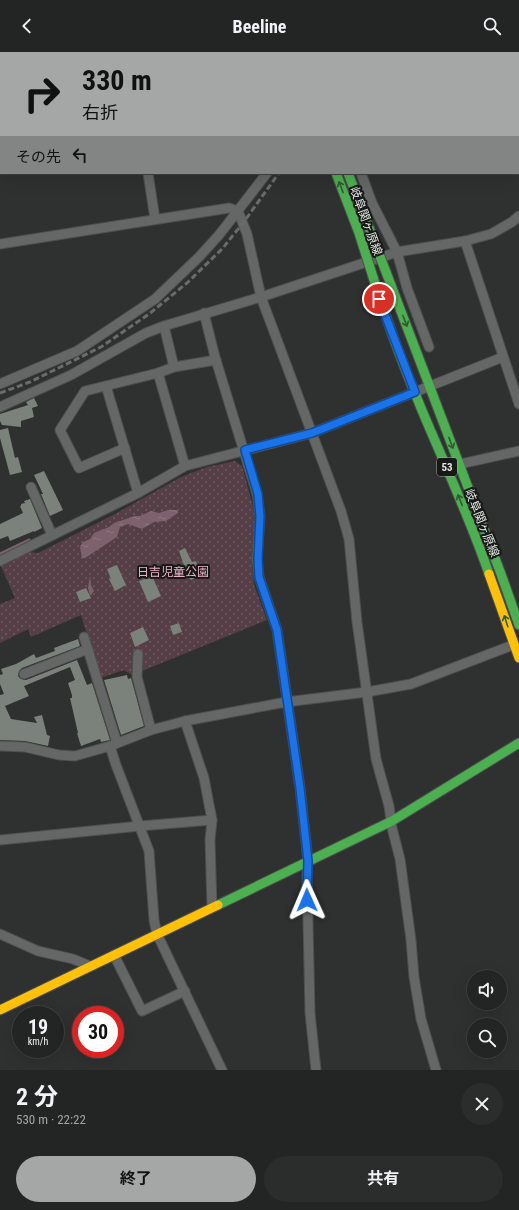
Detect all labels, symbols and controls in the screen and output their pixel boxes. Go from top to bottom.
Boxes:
icon: back [16,15,38,37]
icon: search [481,15,503,37]
text: Beeline [233,16,286,37]
text: 330 m [82,64,152,97]
icon: right [16,68,68,120]
text: 右折 [82,102,118,123]
icon: left [69,144,91,166]
text: その先 [16,148,61,166]
one-way arrow [337,182,345,194]
street label: 岐阜関ヶ原線 [347,185,385,257]
pin [362,282,396,316]
icon: arrive [368,288,390,310]
one-way arrow [401,315,409,327]
one-way arrow [448,436,456,448]
road number: 53 [437,458,457,476]
street label: 岐阜関ヶ原線 [462,487,502,559]
one-way arrow [456,494,463,506]
park label: 日吉児童公園 [137,565,209,579]
one-way arrow [501,616,509,628]
position arrow [286,879,328,921]
map controls [467,970,507,1058]
button: sound [467,970,507,1010]
speed limit sign: 30 [72,1006,124,1058]
text: 19 [28,1015,48,1039]
button: search [467,1018,507,1058]
text: km/h [28,1036,48,1047]
text: 2 分 [16,1083,58,1111]
button: close [461,1083,503,1125]
text: 530 m · 22:22 [16,1112,86,1127]
button: 終了 [16,1156,256,1202]
button: 共有 [264,1156,503,1202]

